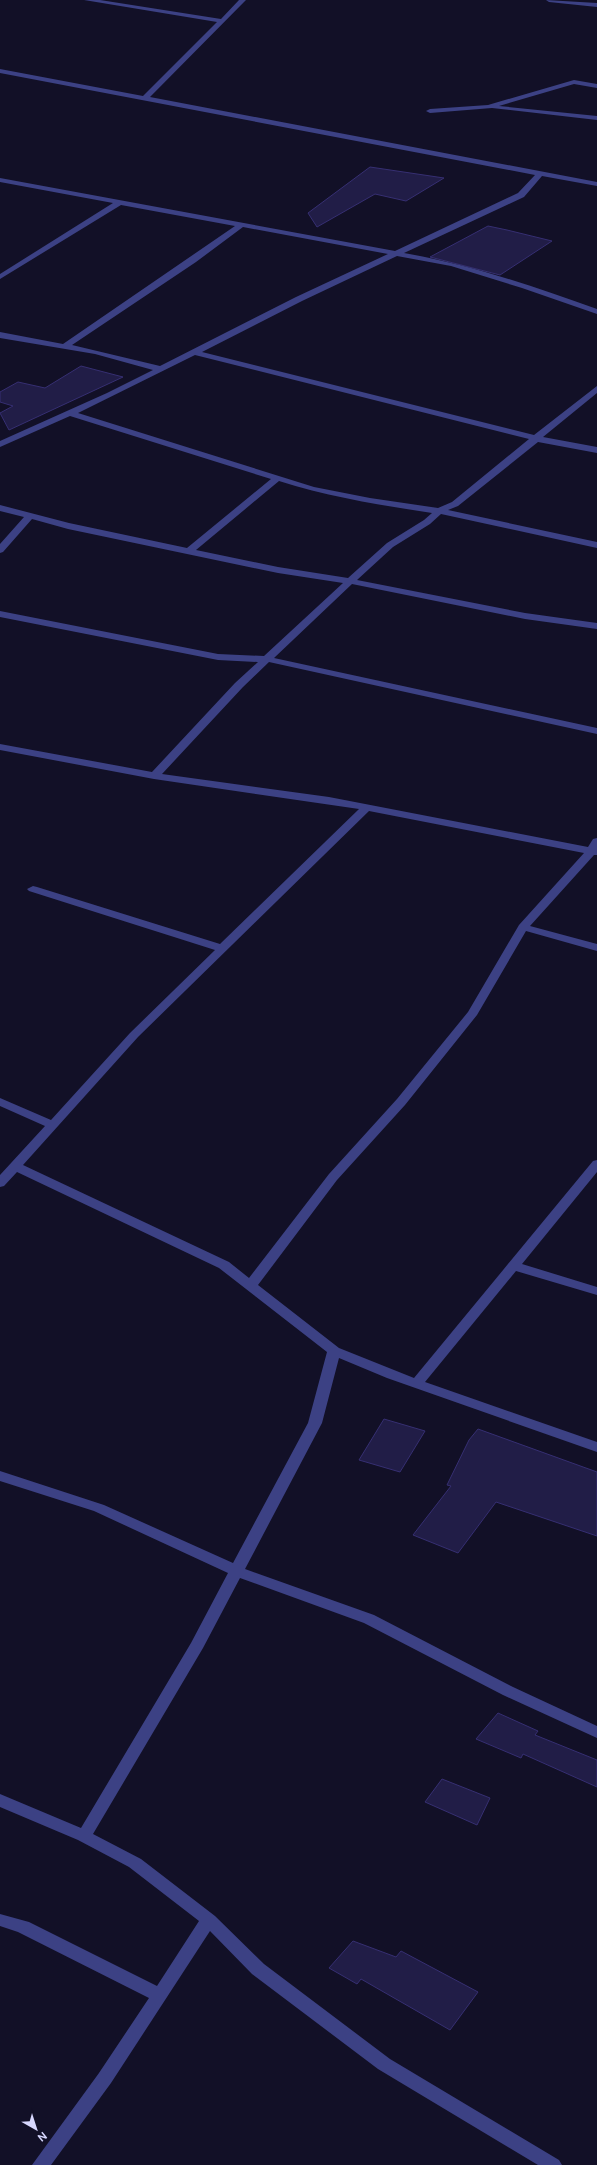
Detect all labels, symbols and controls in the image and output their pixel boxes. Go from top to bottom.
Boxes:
north arrow [16,2109,56,2149]
text: N [35,2129,50,2145]

